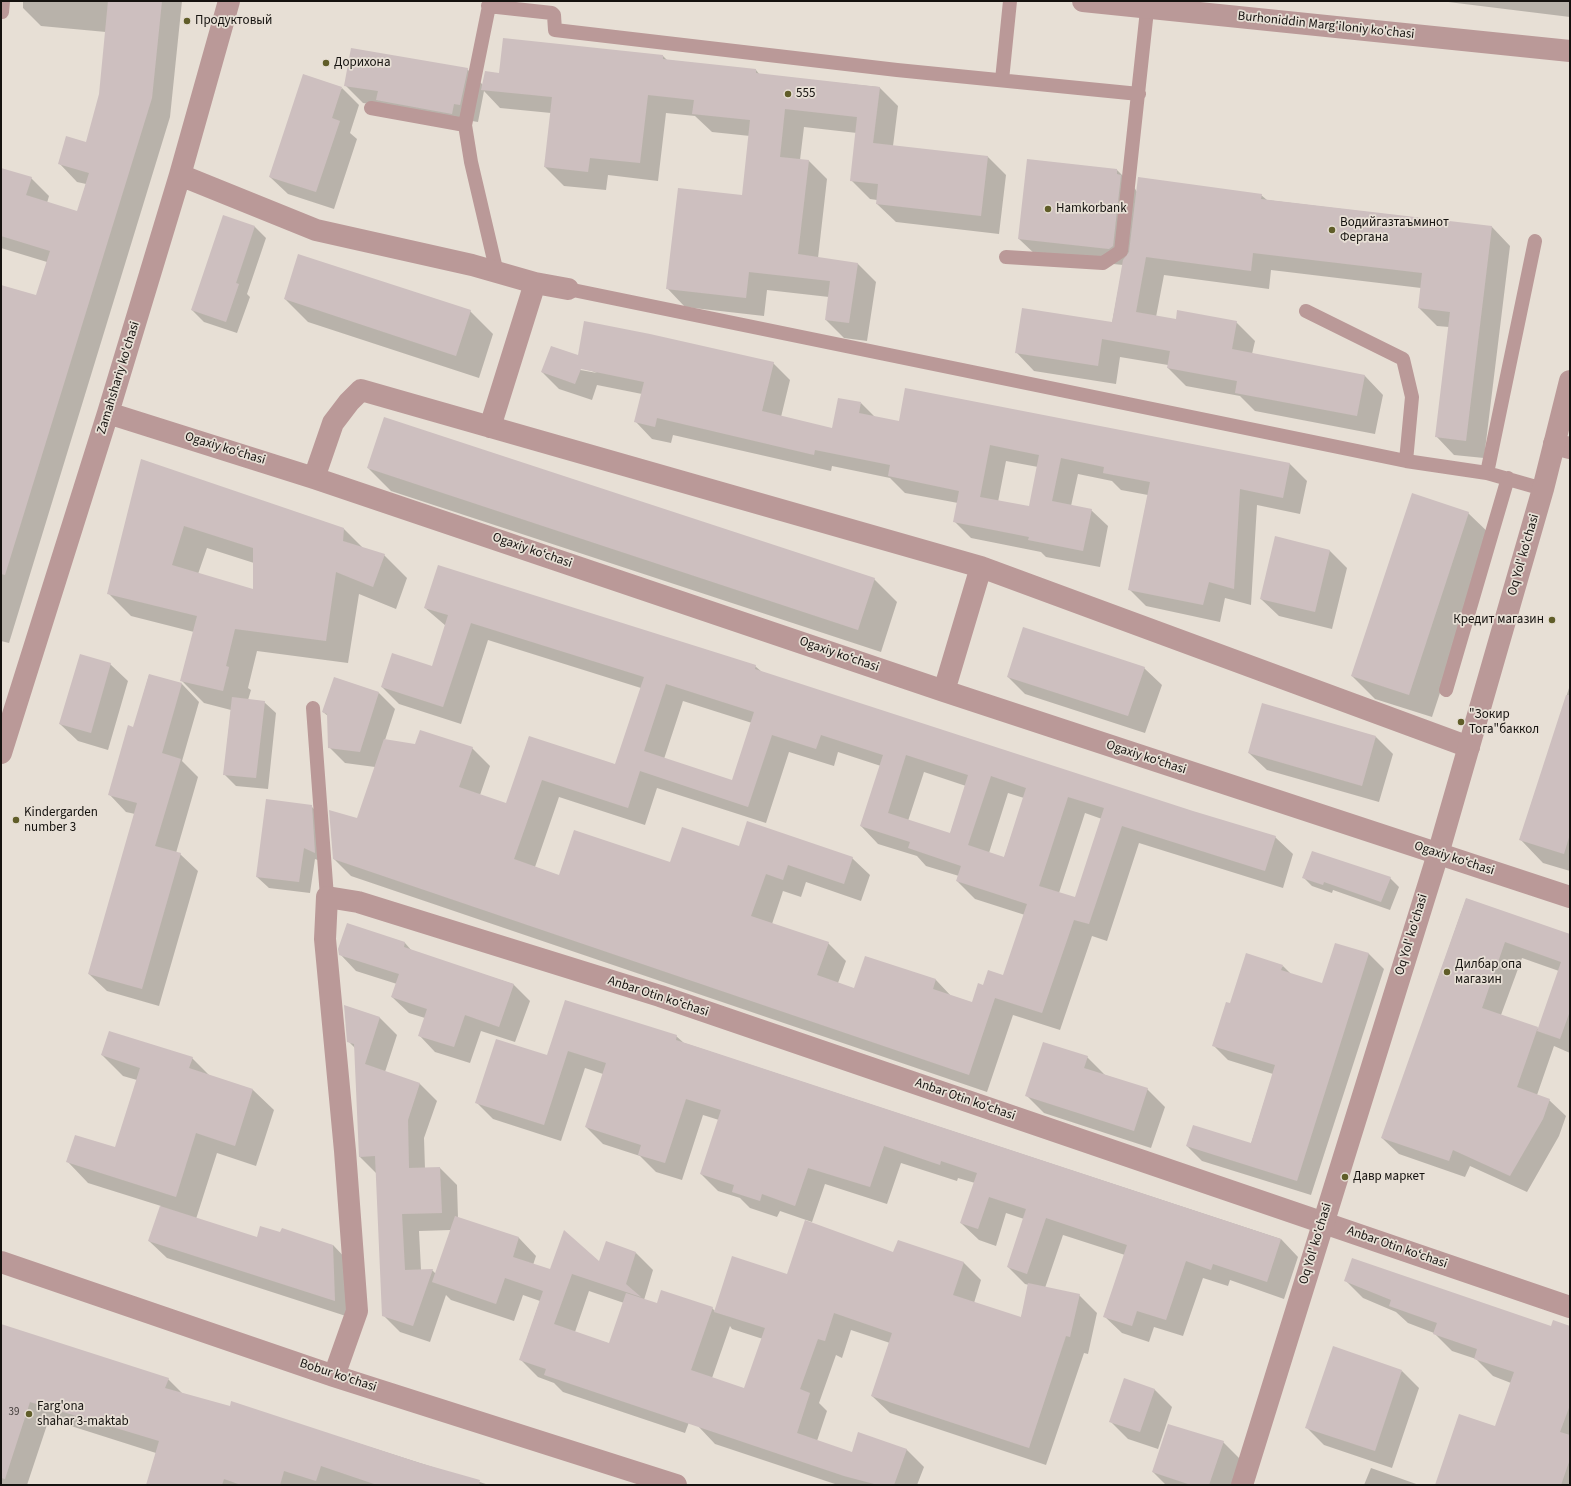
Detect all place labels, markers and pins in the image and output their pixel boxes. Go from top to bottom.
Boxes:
place label: Продуктовый [195,13,272,29]
marker: Продуктовый [182,16,192,26]
place label: Дорихона [334,55,390,71]
marker: Дорихона [321,58,331,68]
place label: 555 [796,86,815,102]
marker: 555 [783,89,793,99]
place label: Hamkorbank [1056,201,1127,217]
marker: Hamkorbank [1043,204,1053,214]
place label: Водийгазтаъминот Фергана [1340,215,1449,246]
marker: Водийгазтаъминот Фергана [1327,225,1337,235]
place label: Кредит магазин [1453,612,1544,628]
marker: Кредит магазин [1547,615,1557,625]
place label: "Зокир Тога"баккол [1469,707,1539,738]
marker: "Зокир Тога"баккол [1456,717,1466,727]
place label: Kindergarden number 3 [24,805,98,836]
marker: Kindergarden number 3 [11,815,21,825]
place label: Дилбар опа магазин [1455,957,1522,988]
marker: Дилбар опа магазин [1442,967,1452,977]
place label: Давр маркет [1353,1169,1425,1185]
marker: Давр маркет [1340,1172,1350,1182]
place label: Farg'ona shahar 3-maktab [37,1399,129,1430]
marker: Farg'ona shahar 3-maktab [24,1409,34,1419]

